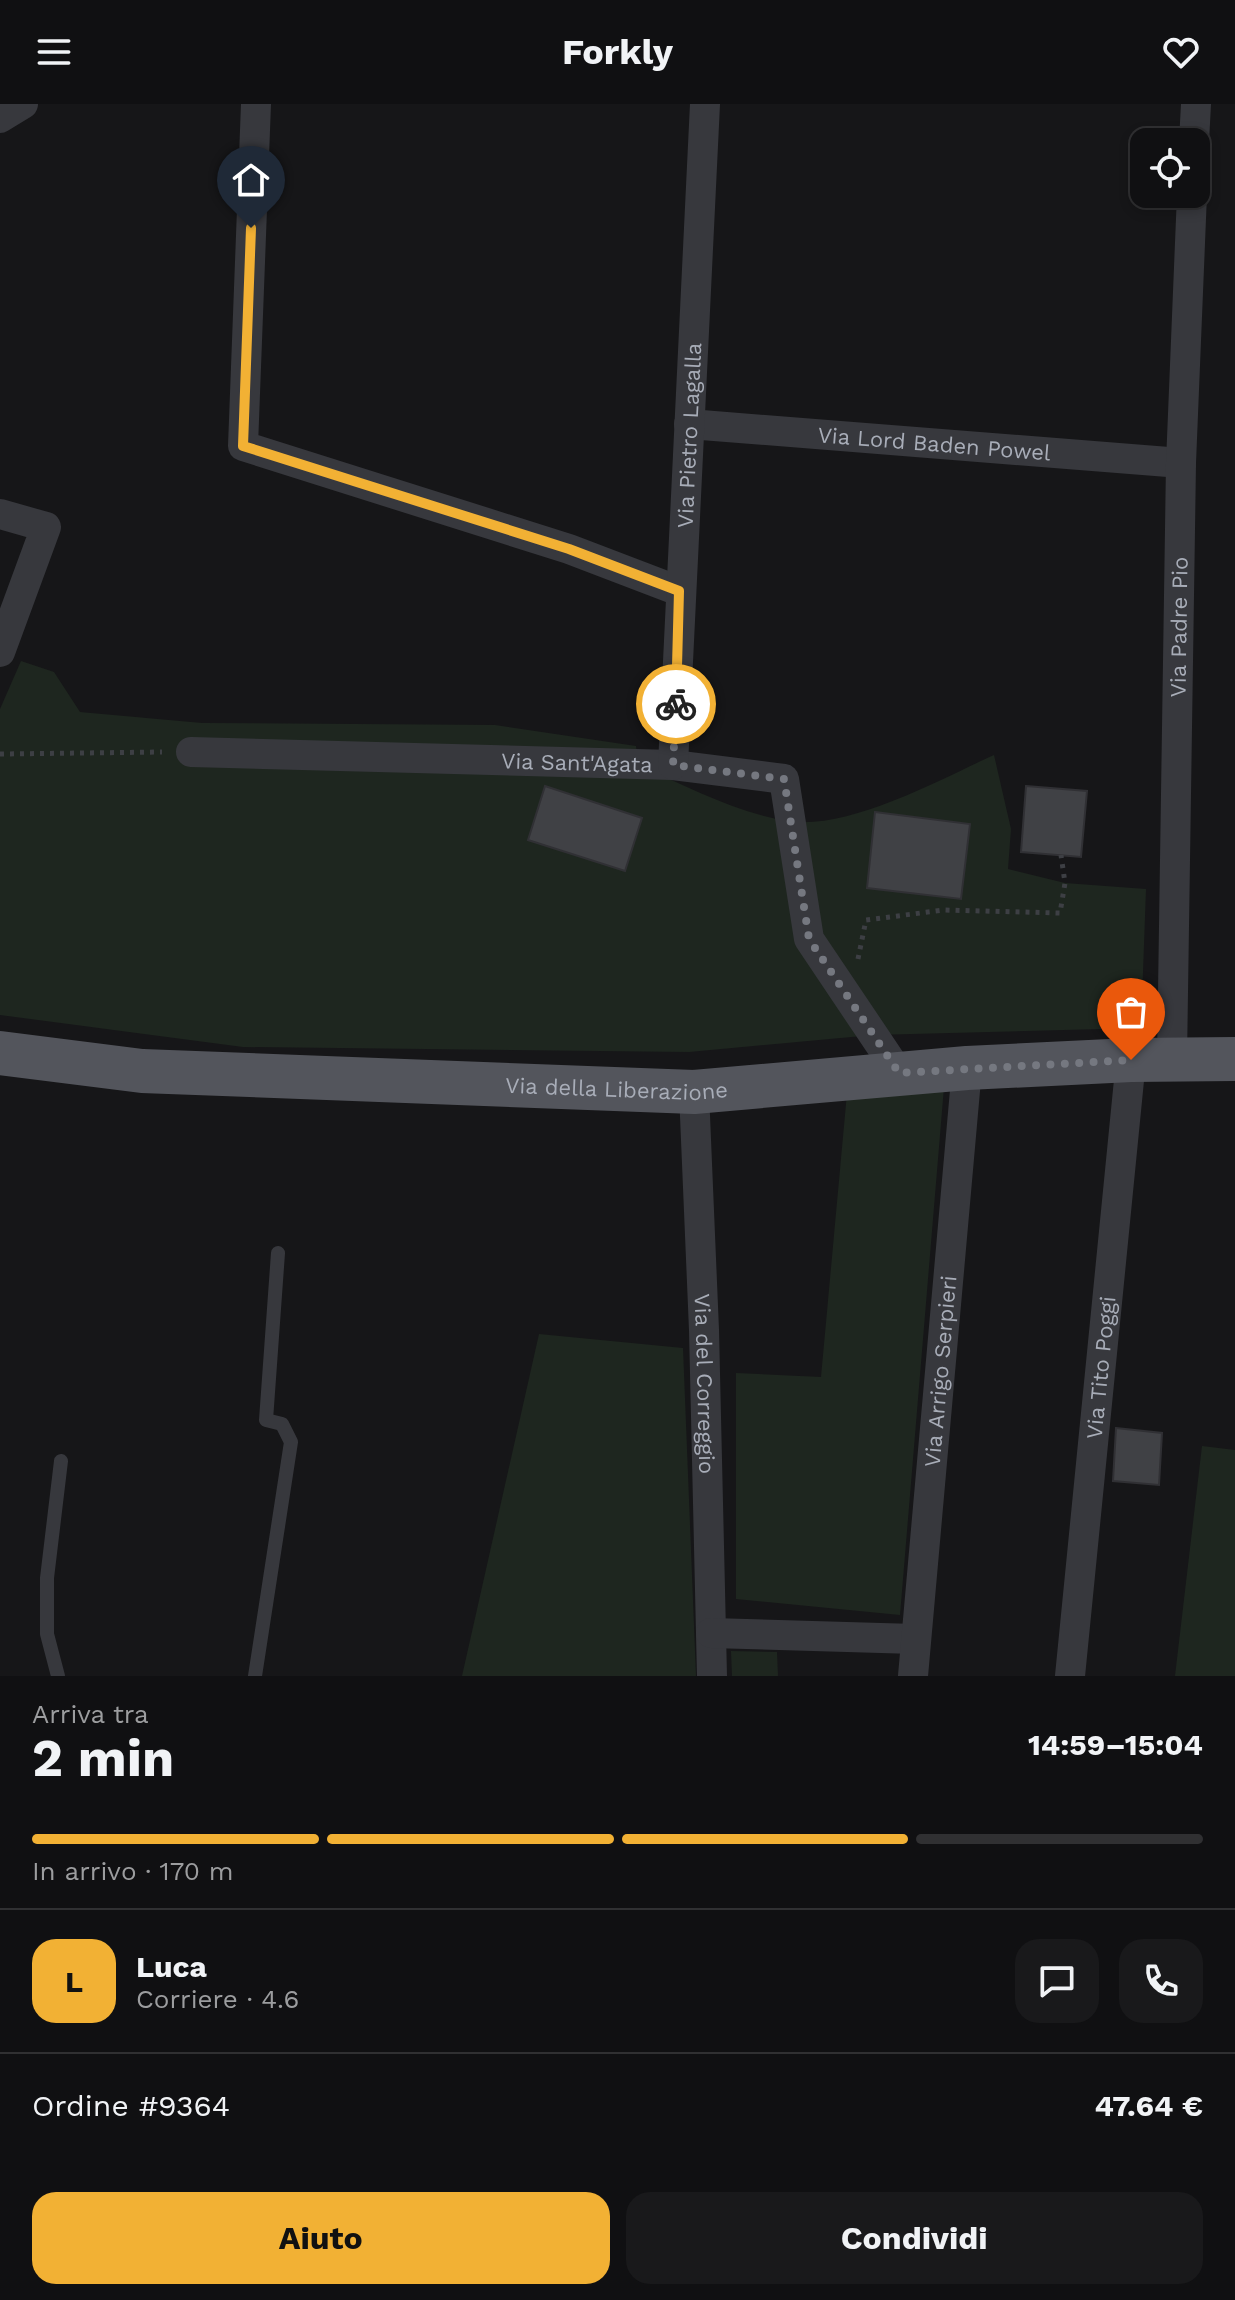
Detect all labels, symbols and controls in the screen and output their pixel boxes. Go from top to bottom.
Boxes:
icon: menu [32,30,76,74]
icon: heart [1159,30,1203,74]
text: Forkly [562,31,673,73]
map controls [1130,128,1210,208]
button: locate [1130,128,1210,208]
pin [217,146,285,228]
icon: home [229,158,273,202]
street label: Via Pietro Lagalla [672,342,706,529]
street label: Via Lord Baden Powel [817,422,1052,466]
street label: Via Padre Pio [1165,557,1193,698]
courier [636,664,716,744]
icon: bike [654,682,698,726]
street label: Via Sant'Agata [501,748,653,777]
pin [1097,978,1165,1060]
icon: bag [1109,990,1153,1034]
street label: Via della Liberazione [505,1073,729,1105]
street label: Via Arrigo Serpieri [920,1274,962,1468]
street label: Via del Correggio [689,1293,719,1474]
street label: Via Tito Poggi [1082,1295,1121,1440]
text: Arriva tra [32,1699,149,1729]
text: 14:59–15:04 [1028,1727,1203,1762]
text: 2 min [32,1728,174,1789]
text: In arrivo · 170 m [32,1856,234,1886]
button: chat [1015,1939,1099,2023]
button: phone [1119,1939,1203,2023]
text: Luca [136,1949,207,1984]
text: L [65,1964,83,1999]
text: Corriere · 4.6 [136,1984,299,2014]
text: Ordine #9364 [32,2088,230,2123]
text: 47.64 € [1094,2088,1203,2123]
button: Aiuto [32,2192,610,2284]
button: Condividi [626,2192,1203,2284]

